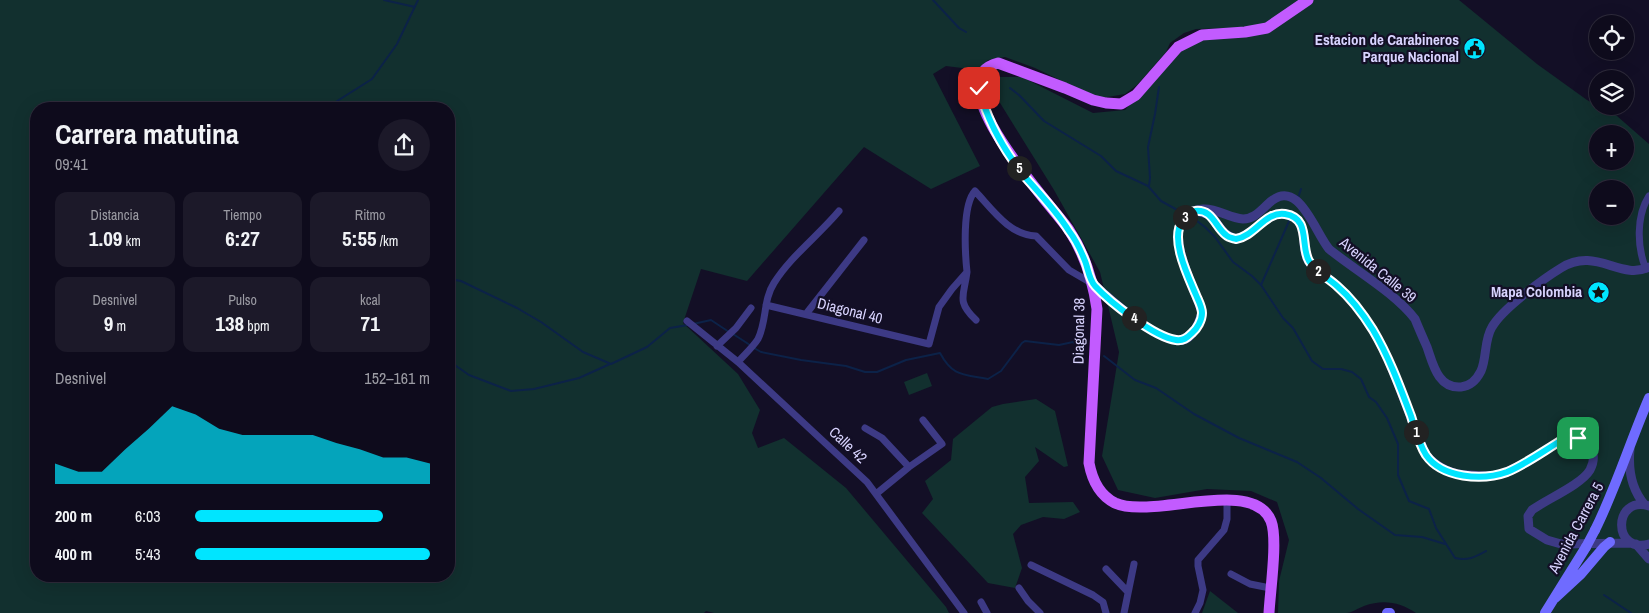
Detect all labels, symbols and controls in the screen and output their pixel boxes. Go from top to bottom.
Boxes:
map controls [1589,15,1634,225]
button: locate [1589,15,1634,60]
place label: Estacion de Carabineros Parque Nacional [1315,29,1459,67]
public building icon: Estacion de Carabineros Parque Nacional [1463,37,1487,61]
pin [958,67,1000,109]
button: layers [1589,70,1634,115]
icon: check [965,74,993,102]
text: Carrera matutina [55,115,239,153]
button: share [378,119,430,171]
button: + [1589,125,1634,170]
text: 09:41 [55,153,88,175]
pin: 5 [1006,156,1032,180]
text: 5 [1016,159,1023,177]
button: − [1589,180,1634,225]
pin: 3 [1172,204,1198,230]
text: Distancia [91,206,139,224]
text: Tiempo [223,206,262,224]
text: Ritmo [355,206,385,224]
text: 3 [1182,208,1189,226]
text: 1.09 [89,224,122,253]
text: 6:27 [225,224,260,253]
text: 5:55 [342,224,377,253]
street label: Avenida Calle 39 [1335,231,1421,307]
text: km [122,232,141,250]
text: /km [377,232,398,250]
pin: 2 [1306,258,1330,284]
text: 2 [1315,262,1322,280]
place icon: Mapa Colombia [1586,280,1610,304]
place label: Mapa Colombia [1491,281,1582,302]
text: Desnivel [92,291,137,309]
text: Pulso [228,291,257,309]
text: kcal [360,291,380,309]
street label: Diagonal 40 [815,292,885,329]
street label: Diagonal 38 [1067,297,1090,364]
pin: 4 [1122,306,1146,330]
text: 9 [104,309,113,338]
text: 138 [215,309,244,338]
text: 71 [361,309,380,338]
text: 4 [1131,309,1138,327]
text: m [113,317,126,335]
text: bpm [244,317,270,335]
text: Desnivel [55,367,106,389]
text: 152–161 m [364,367,430,389]
pin [1557,417,1599,459]
pin: 1 [1404,420,1428,444]
street label: Calle 42 [825,422,872,468]
text: 1 [1413,423,1420,441]
icon: arrive [1564,424,1592,452]
street label: Avenida Carrera 5 [1542,478,1608,578]
text: 200 m [55,505,92,527]
text: 6:03 [135,505,161,527]
text: 400 m [55,543,92,565]
text: 5:43 [135,543,161,565]

